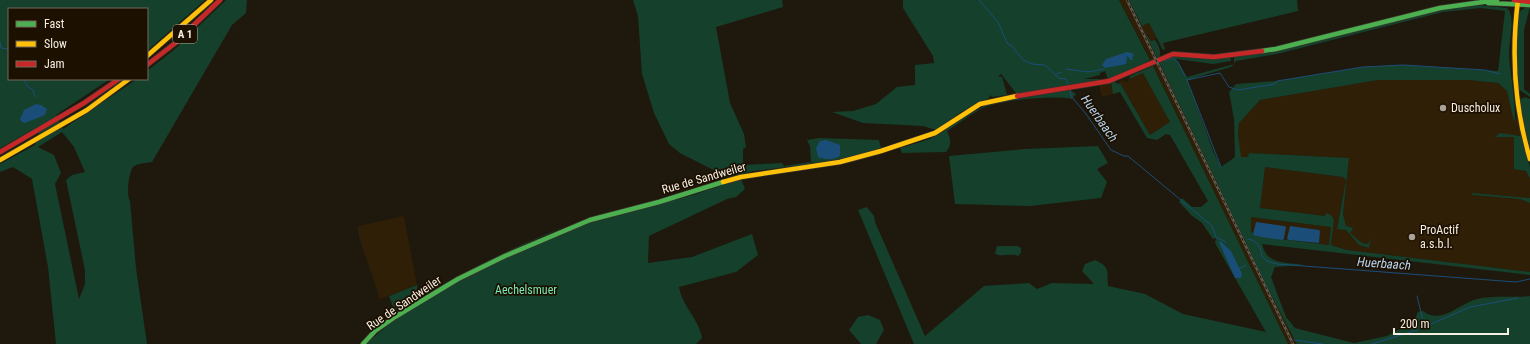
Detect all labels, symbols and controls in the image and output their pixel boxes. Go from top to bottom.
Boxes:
legend [8,8,148,80]
text: Fast [44,17,65,31]
road number: A 1 [173,25,197,43]
text: Slow [44,37,67,51]
text: Jam [44,57,65,71]
water label: Huerbaach [1078,92,1121,145]
place label: Duscholux [1451,101,1500,115]
marker: Duscholux [1438,103,1448,113]
street label: Rue de Sandweiler [660,159,748,197]
place label: ProActif a.s.b.l. [1420,223,1459,251]
marker: ProActif a.s.b.l. [1407,232,1417,242]
water label: Huerbaach [1357,254,1411,273]
street label: Rue de Sandweiler [364,273,444,333]
park label: Aechelsmuer [495,283,557,297]
scale bar [1394,310,1508,336]
text: 200 m [1400,317,1430,331]

